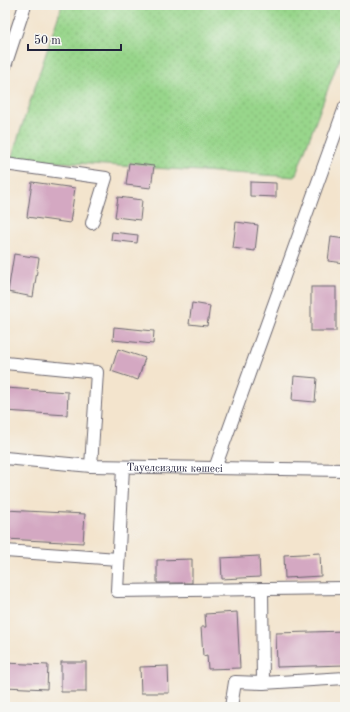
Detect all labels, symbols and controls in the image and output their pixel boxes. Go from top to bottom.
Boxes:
scale bar [28,26,121,52]
text: 50 m [34,34,61,47]
street label: Тауелсиздик көшесі [126,463,223,475]

